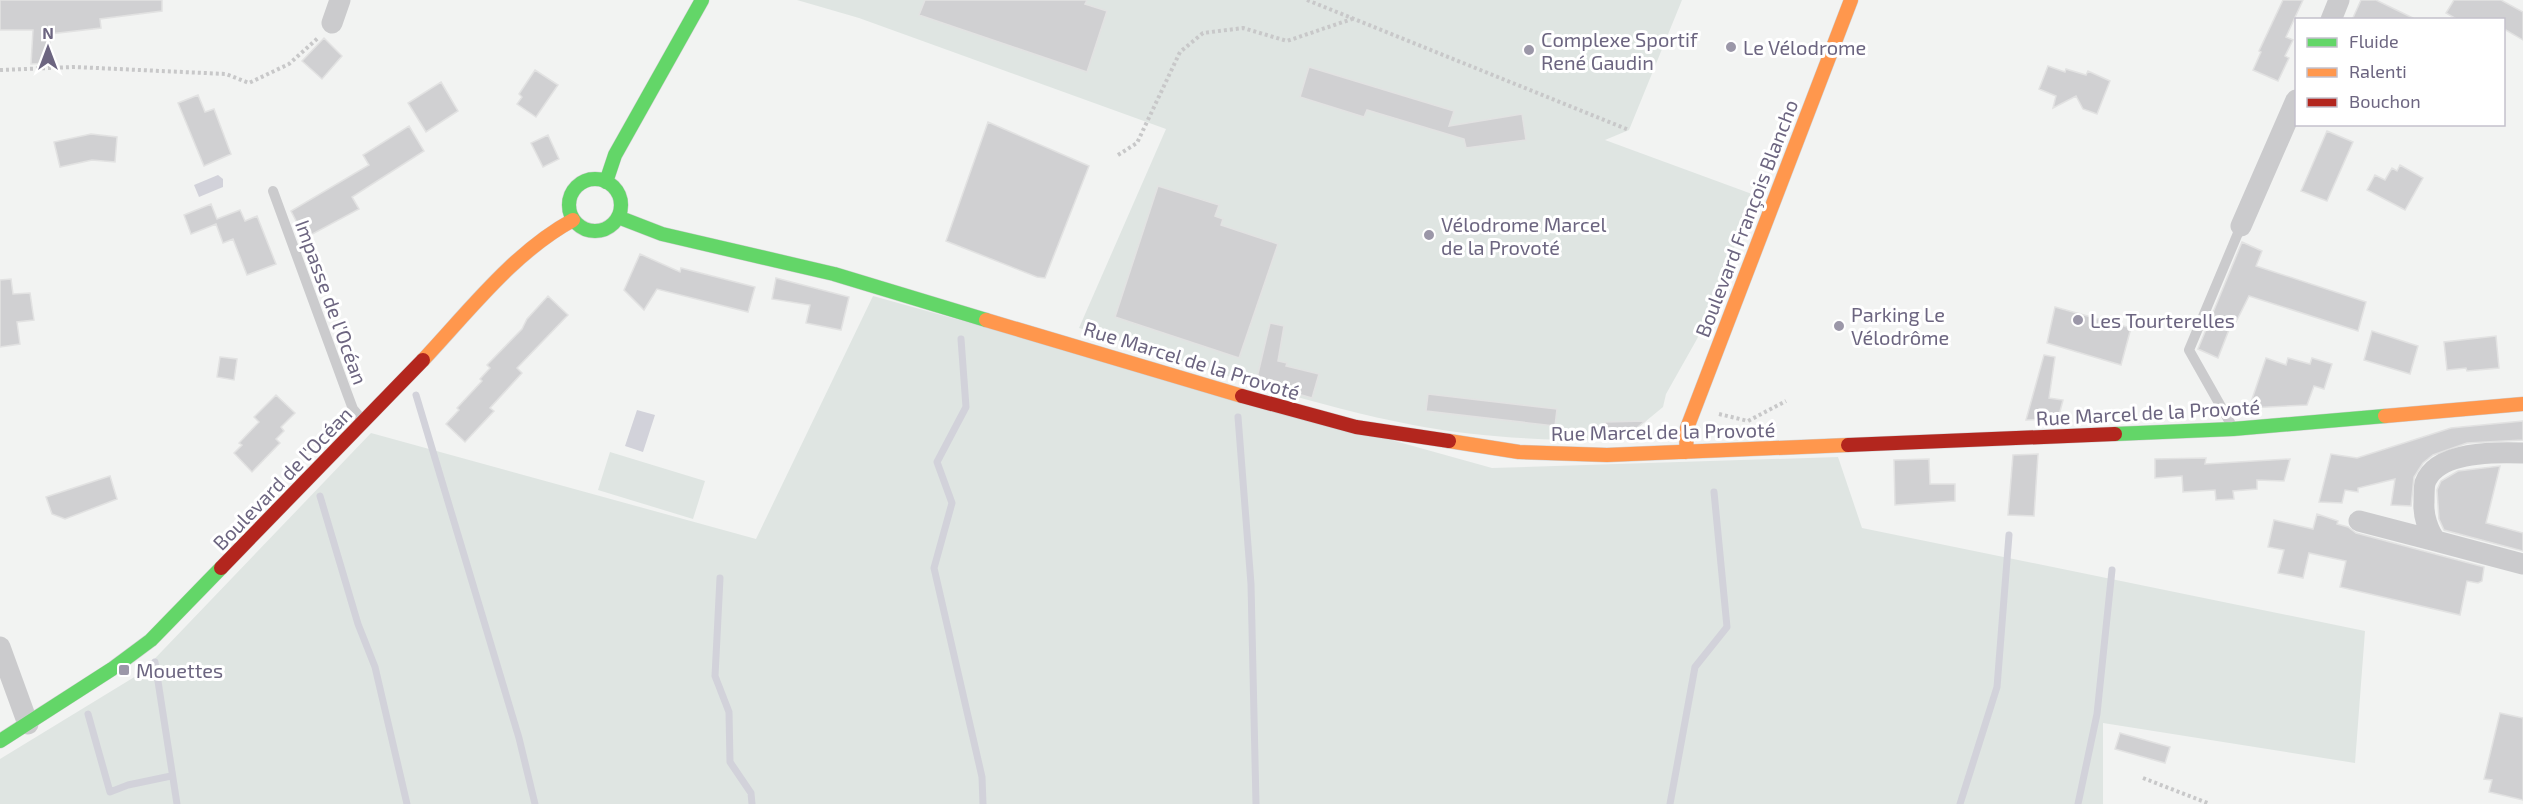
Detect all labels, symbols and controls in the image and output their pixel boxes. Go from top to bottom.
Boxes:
north arrow [18,18,78,78]
legend [2295,18,2505,126]
text: N [42,23,54,42]
place label: Complexe Sportif René Gaudin [1541,27,1698,74]
text: Fluide [2349,30,2399,52]
place label: Le Vélodrome [1743,35,1866,59]
marker: Le Vélodrome [1724,40,1738,54]
marker: Complexe Sportif René Gaudin [1522,43,1536,57]
text: Ralenti [2349,60,2407,82]
text: Bouchon [2349,90,2421,112]
street label: Boulevard François Blancho [1690,96,1803,340]
place label: Vélodrome Marcel de la Provoté [1441,212,1606,259]
street label: Impasse de l'Océan [291,216,373,388]
marker: Vélodrome Marcel de la Provoté [1422,228,1436,242]
place label: Parking Le Vélodrôme [1851,302,1949,349]
place label: Les Tourterelles [2090,308,2235,332]
marker: Les Tourterelles [2071,313,2085,327]
street label: Rue Marcel de la Provoté [1081,316,1303,404]
marker: Parking Le Vélodrôme [1832,319,1846,333]
street label: Rue Marcel de la Provoté [2035,394,2261,430]
street label: Boulevard de l'Océan [207,401,357,555]
street label: Rue Marcel de la Provoté [1551,417,1775,445]
place label: Mouettes [136,658,223,682]
marker: Mouettes [117,663,131,677]

